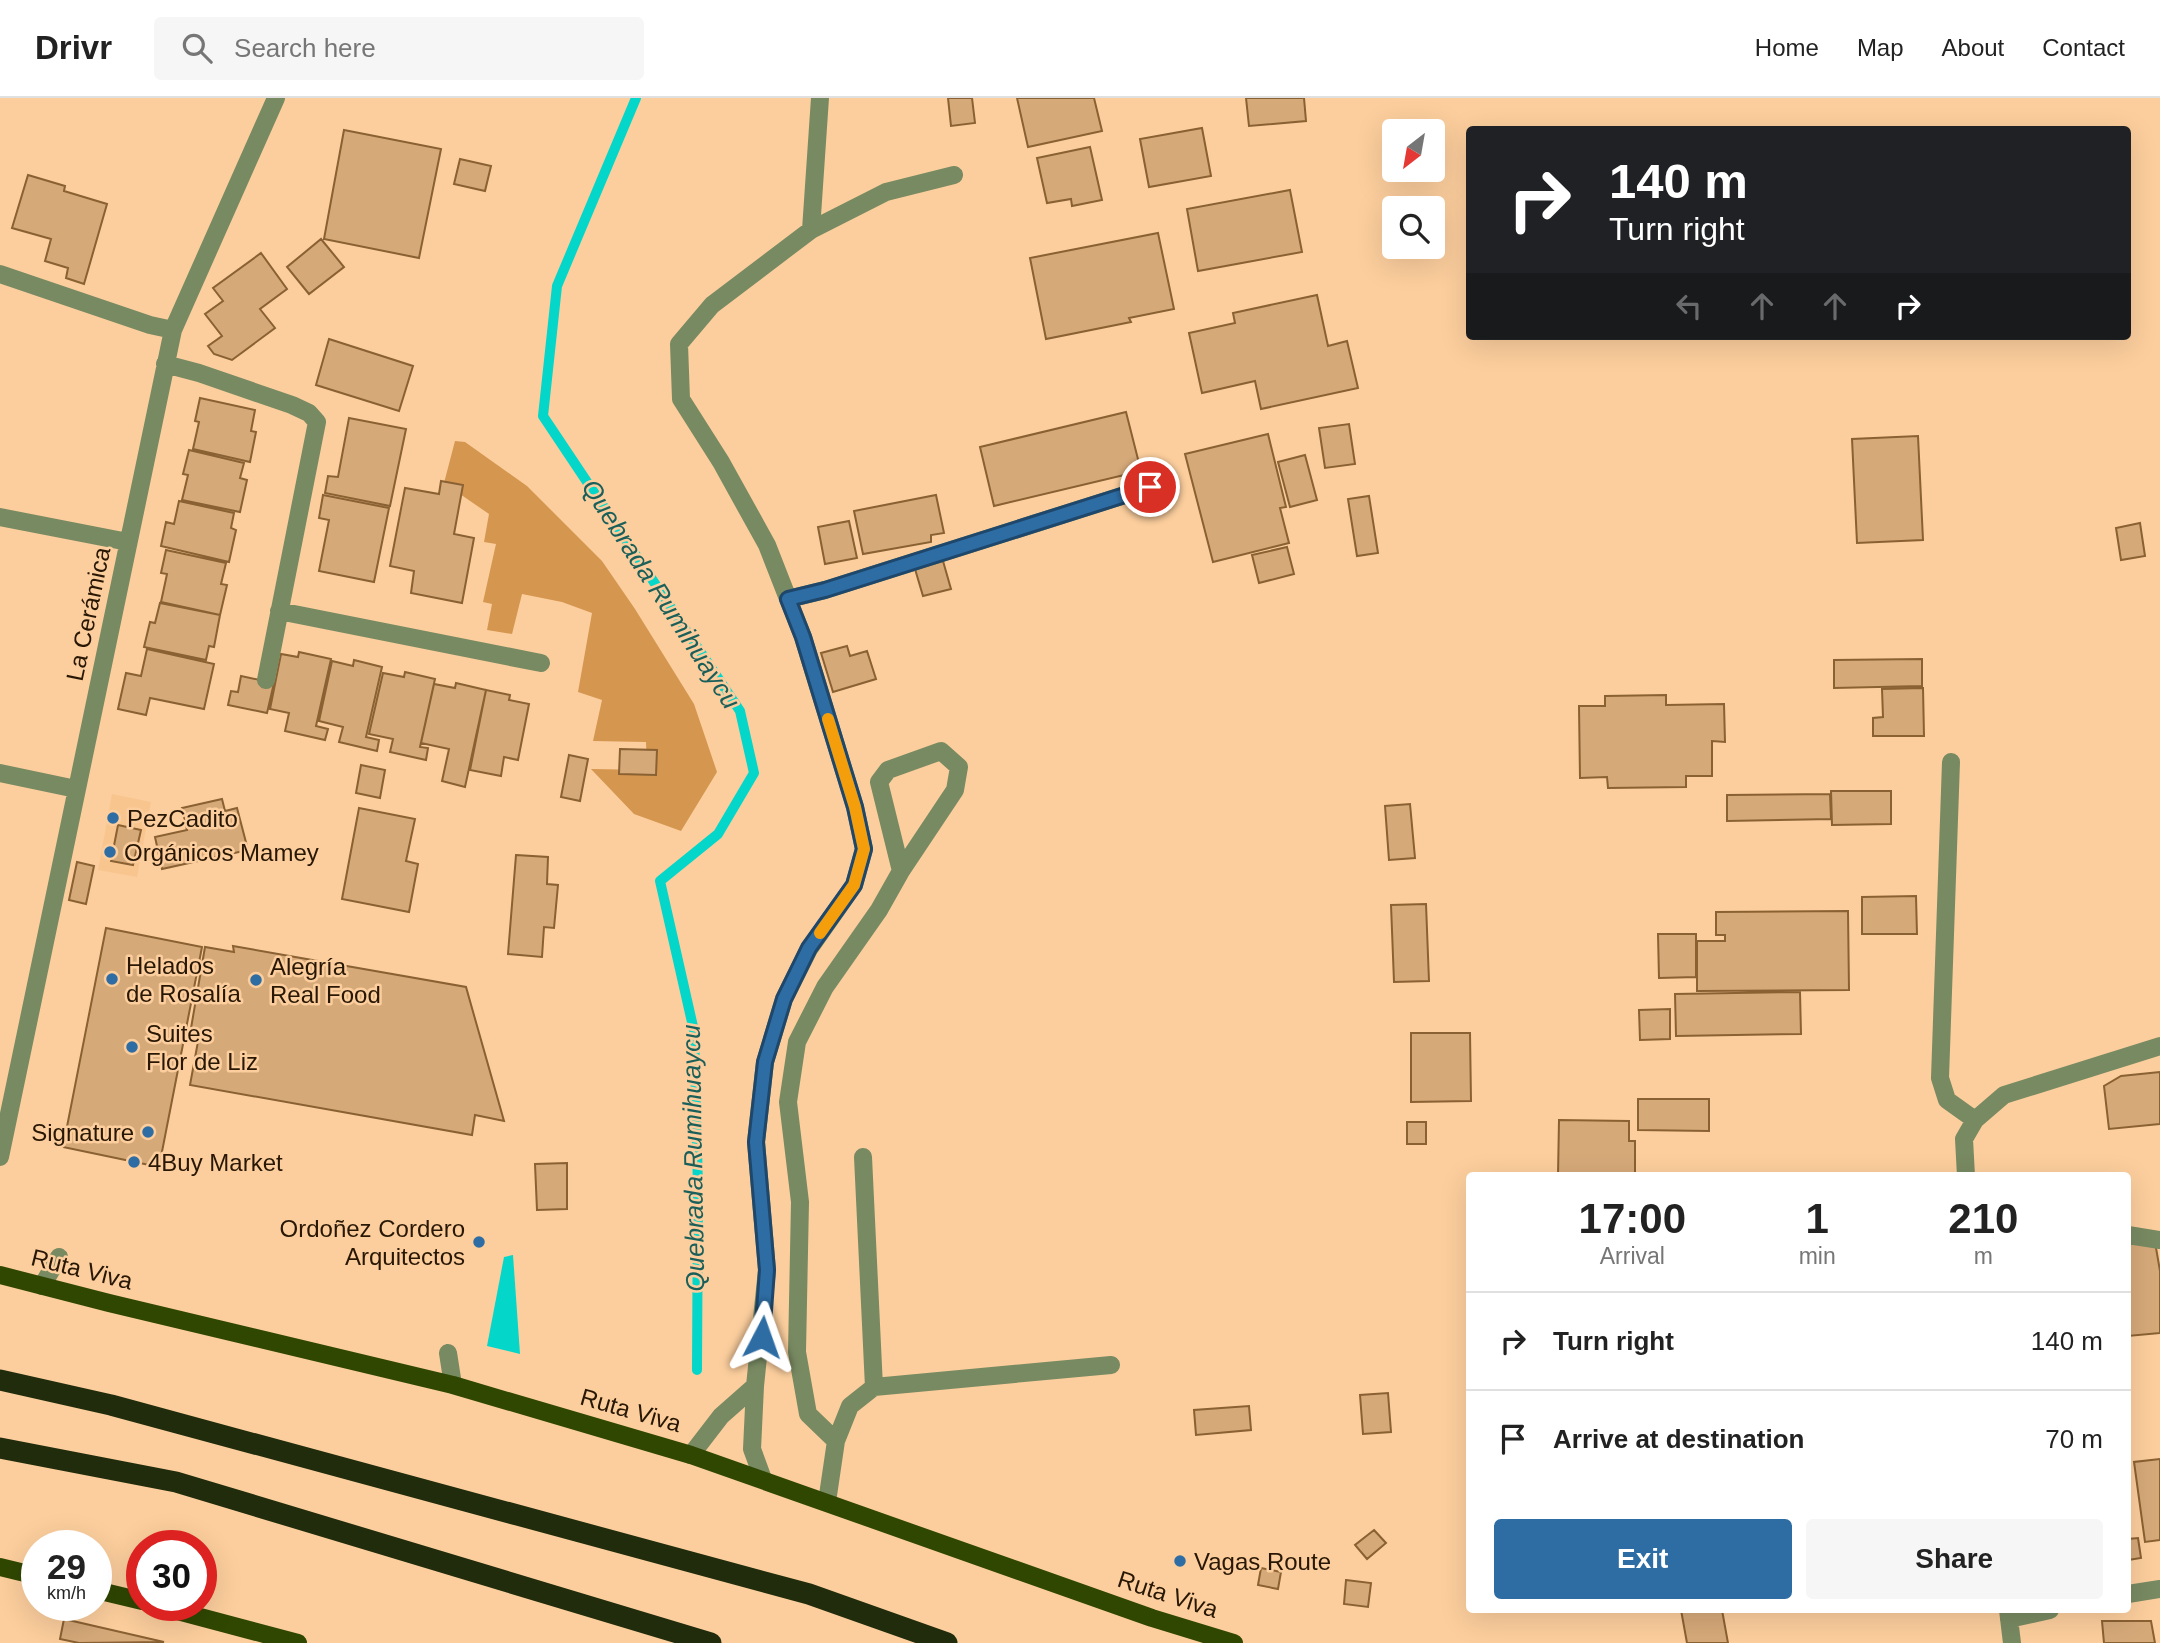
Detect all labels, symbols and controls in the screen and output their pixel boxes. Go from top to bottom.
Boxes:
search box [154,17,644,80]
text: Drivr [35,29,112,66]
icon: search [178,29,216,67]
text: Search here [234,33,376,63]
text: Home [1755,34,1819,61]
text: Map [1857,34,1904,61]
text: About [1942,34,2004,61]
text: Contact [2042,34,2125,61]
north arrow [1382,119,1446,182]
map controls [1382,119,1445,259]
icon: right [1494,154,1585,245]
text: 140 m [1609,154,1748,208]
button: search [1382,196,1445,259]
text: Turn right [1609,211,1745,247]
icon: left [1670,287,1708,325]
icon: ahead [1743,287,1781,325]
icon: ahead [1816,287,1854,325]
icon: right [1889,287,1927,325]
pin [1120,457,1180,517]
icon: arrive [1131,468,1169,506]
water label: Quebrada Rumihuaycu [576,474,746,714]
street label: La Cerámica [61,544,115,683]
place label: PezCadito [127,805,238,832]
marker: PezCadito [105,810,121,826]
place label: Orgánicos Mamey [124,839,319,866]
marker: Orgánicos Mamey [102,844,118,860]
place label: Helados de Rosalía [126,952,241,1007]
place label: Alegría Real Food [270,953,381,1008]
marker: Helados de Rosalía [104,971,120,987]
marker: Alegría Real Food [248,972,264,988]
place label: Suites Flor de Liz [146,1020,258,1075]
water label: Quebrada Rumihuaycu [676,1024,710,1292]
marker: Suites Flor de Liz [124,1039,140,1055]
place label: Signature [31,1119,134,1146]
marker: Signature [140,1124,156,1140]
place label: 4Buy Market [148,1149,283,1176]
marker: 4Buy Market [126,1154,142,1170]
text: 17:00 [1579,1195,1686,1242]
text: 1 [1805,1195,1829,1242]
text: 210 [1948,1195,2018,1242]
place label: Ordoñez Cordero Arquitectos [280,1215,465,1270]
marker: Ordoñez Cordero Arquitectos [471,1234,487,1250]
street label: Ruta Viva [28,1243,136,1295]
text: Arrival [1600,1243,1665,1269]
text: min [1799,1243,1836,1269]
text: m [1974,1243,1993,1269]
position arrow [725,1300,799,1374]
icon: right [1494,1322,1532,1360]
text: Turn right [1553,1326,1674,1356]
text: 140 m [2031,1326,2103,1356]
street label: Ruta Viva [577,1383,685,1437]
icon: arrive [1494,1420,1532,1458]
text: Arrive at destination [1553,1424,1804,1454]
text: 70 m [2045,1424,2103,1454]
button: Exit [1494,1519,1792,1599]
button: Share [1806,1519,2103,1599]
speed limit sign: 30 [126,1530,217,1621]
text: 29 [47,1547,86,1586]
place label: Vagas Route [1194,1548,1331,1575]
marker: Vagas Route [1172,1553,1188,1569]
street label: Ruta Viva [1115,1565,1222,1623]
text: km/h [47,1583,86,1603]

